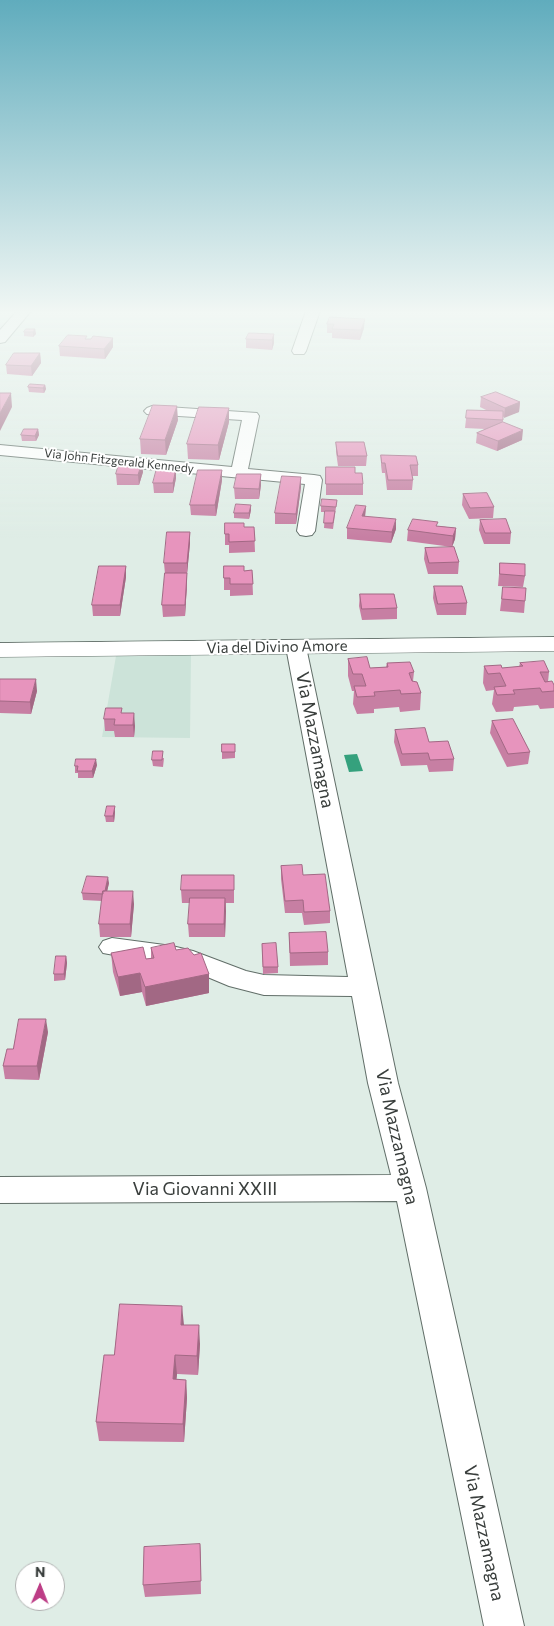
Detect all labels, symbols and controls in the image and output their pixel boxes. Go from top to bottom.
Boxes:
street label: Via John Fitzgerald Kennedy [43,446,195,476]
street label: Via del Divino Amore [206,637,348,657]
street label: Via Mazzamagna [291,670,339,810]
street label: Via Mazzamagna [371,1067,423,1207]
street label: Via Giovanni XXIII [133,1178,277,1200]
street label: Via Mazzamagna [459,1463,509,1603]
north arrow [15,1561,65,1611]
text: N [35,1563,46,1580]

